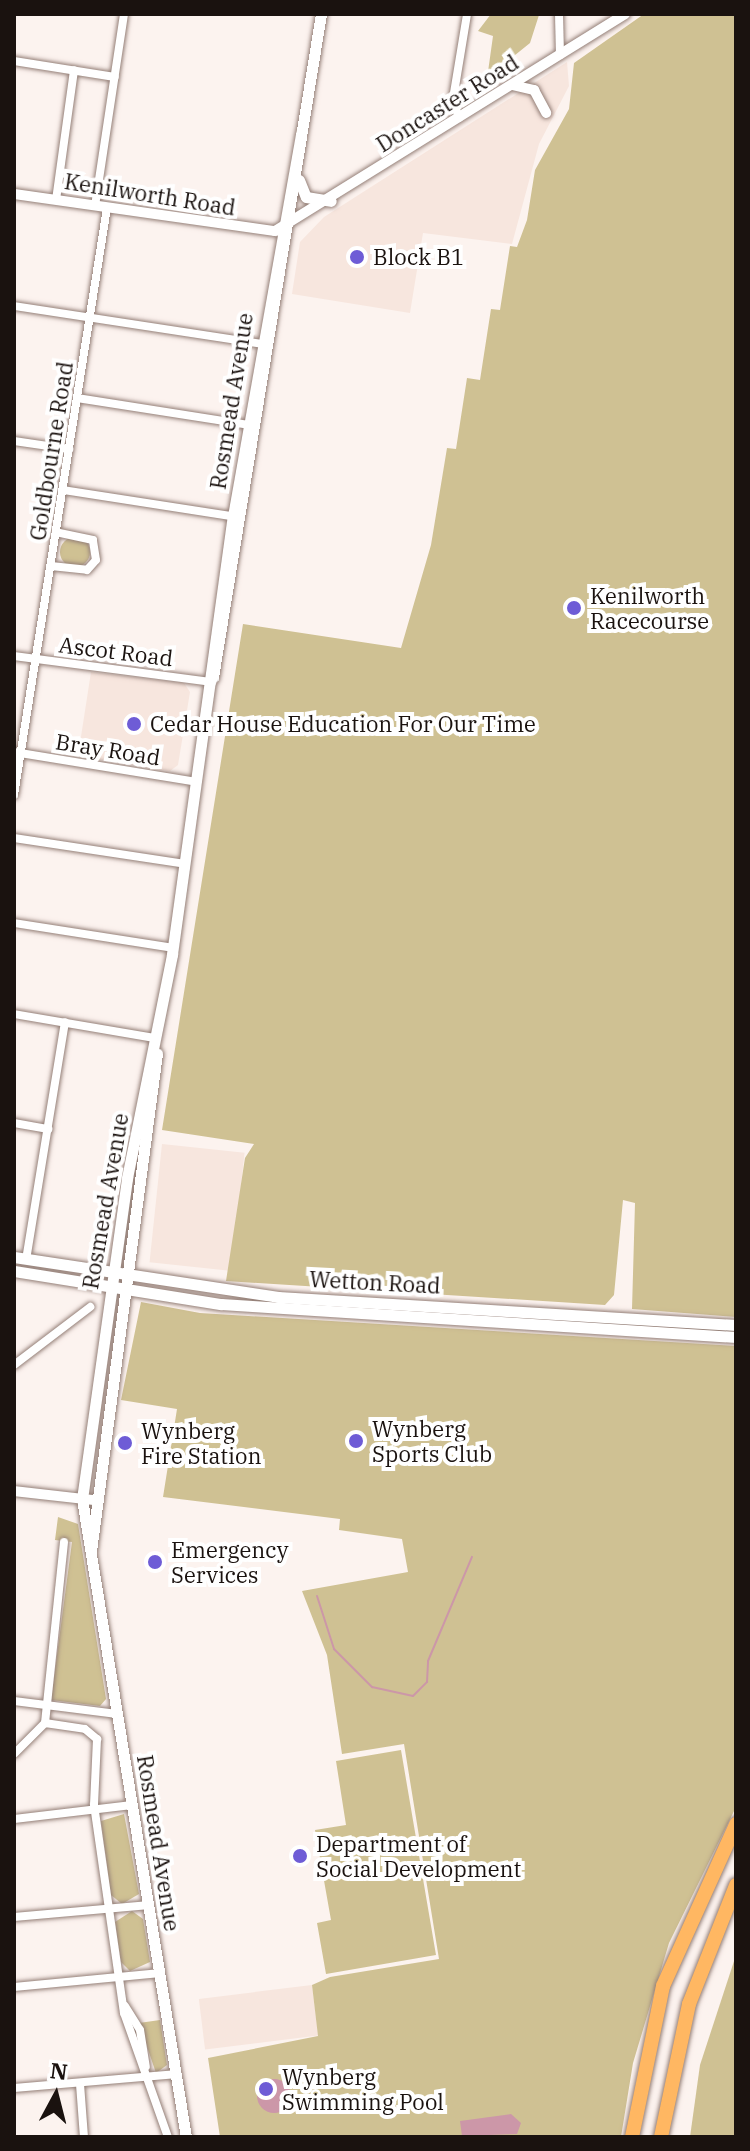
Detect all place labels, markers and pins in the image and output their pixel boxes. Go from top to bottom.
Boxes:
place label: Block B1 [373,244,464,270]
marker: Block B1 [348,248,366,266]
place label: Kenilworth Racecourse [590,582,709,634]
marker: Kenilworth Racecourse [565,599,583,617]
place label: Cedar House Education For Our Time [150,711,536,737]
marker: Cedar House Education For Our Time [125,715,143,733]
place label: Wynberg Sports Club [372,1415,492,1466]
place label: Wynberg Fire Station [141,1417,261,1468]
marker: Wynberg Sports Club [347,1432,365,1450]
marker: Wynberg Fire Station [116,1434,134,1452]
place label: Emergency Services [171,1536,288,1588]
marker: Emergency Services [146,1553,164,1571]
place label: Department of Social Development [316,1830,521,1882]
marker: Department of Social Development [291,1847,309,1865]
place label: Wynberg Swimming Pool [282,2063,444,2114]
marker: Wynberg Swimming Pool [257,2080,275,2098]

